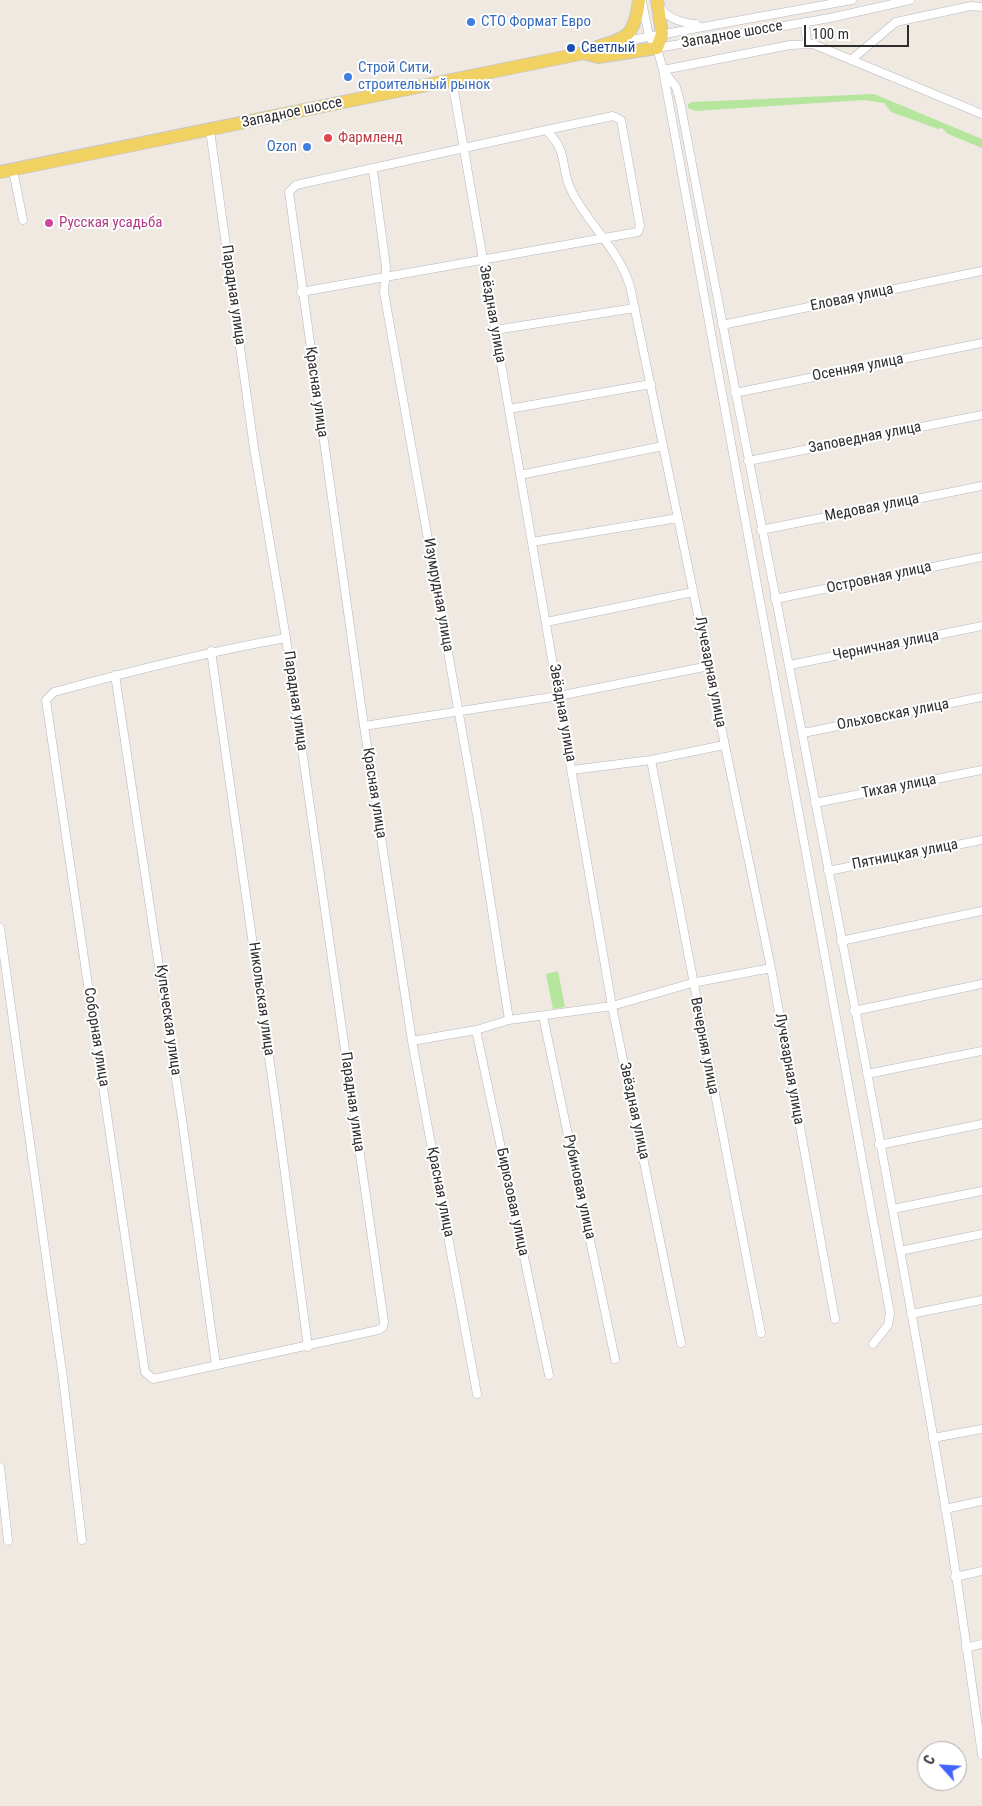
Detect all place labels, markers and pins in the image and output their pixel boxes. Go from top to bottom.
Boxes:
place label: СТО Формат Евро [481,13,591,31]
marker: СТО Формат Евро [465,16,477,28]
place label: Светлый [581,39,635,57]
marker: Светлый [565,42,577,54]
place label: Строй Сити, строительный рынок [358,59,490,94]
marker: Строй Сити, строительный рынок [342,71,354,83]
place label: Фармленд [338,129,403,147]
marker: Фармленд [322,132,334,144]
place label: Ozon [267,138,297,156]
marker: Ozon [301,141,313,153]
place label: Русская усадьба [59,214,162,232]
marker: Русская усадьба [43,217,55,229]

